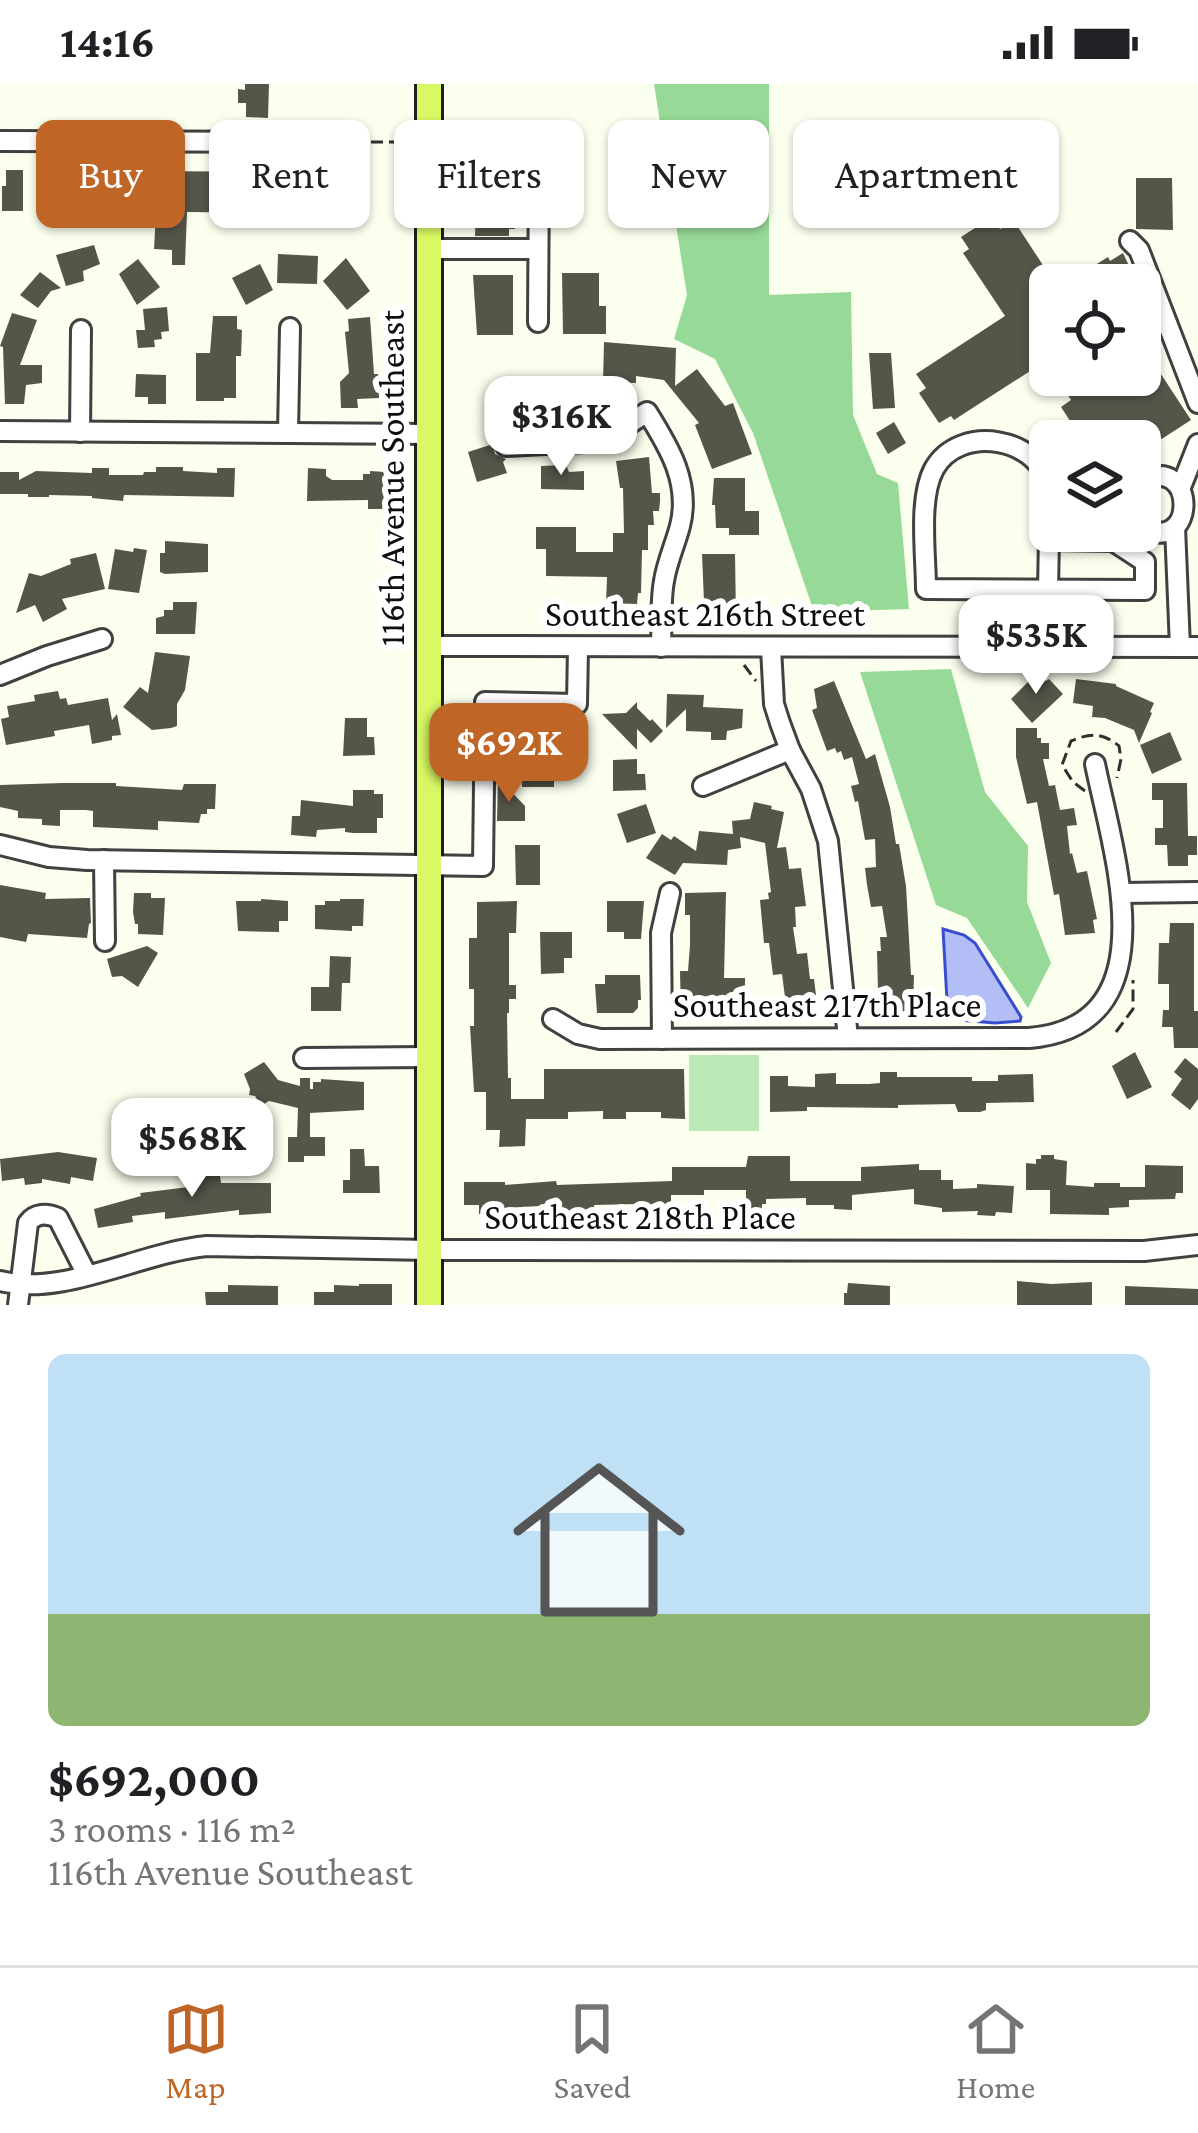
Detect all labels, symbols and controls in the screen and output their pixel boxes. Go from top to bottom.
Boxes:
text: 14:16 [60,17,155,67]
chip: Buy [36,120,185,228]
chip: Rent [209,120,370,228]
chip: Filters [394,120,584,228]
chip: New [608,120,769,228]
chip: Apartment [793,120,1059,228]
map controls [1029,264,1161,552]
button: locate [1029,264,1161,396]
street label: 116th Avenue Southeast [372,309,412,646]
pin: $316K [477,376,645,478]
text: $316K [511,393,611,436]
button: layers [1029,420,1161,552]
street label: Southeast 216th Street [545,594,866,634]
pin: $535K [952,595,1120,697]
text: $535K [986,612,1086,655]
pin: $692K [425,703,593,805]
text: $692K [456,720,562,763]
street label: Southeast 217th Place [673,985,981,1025]
pin: $568K [108,1098,276,1200]
text: $568K [138,1115,246,1158]
street label: Southeast 218th Place [484,1197,796,1237]
icon: home [491,1432,707,1648]
text: $692,000 [48,1750,260,1807]
text: 3 rooms · 116 m² [48,1807,296,1850]
text: 116th Avenue Southeast [48,1850,412,1893]
tab: Map [163,1996,229,2105]
tab: Saved [554,1996,631,2105]
tab: Home [956,1996,1035,2105]

